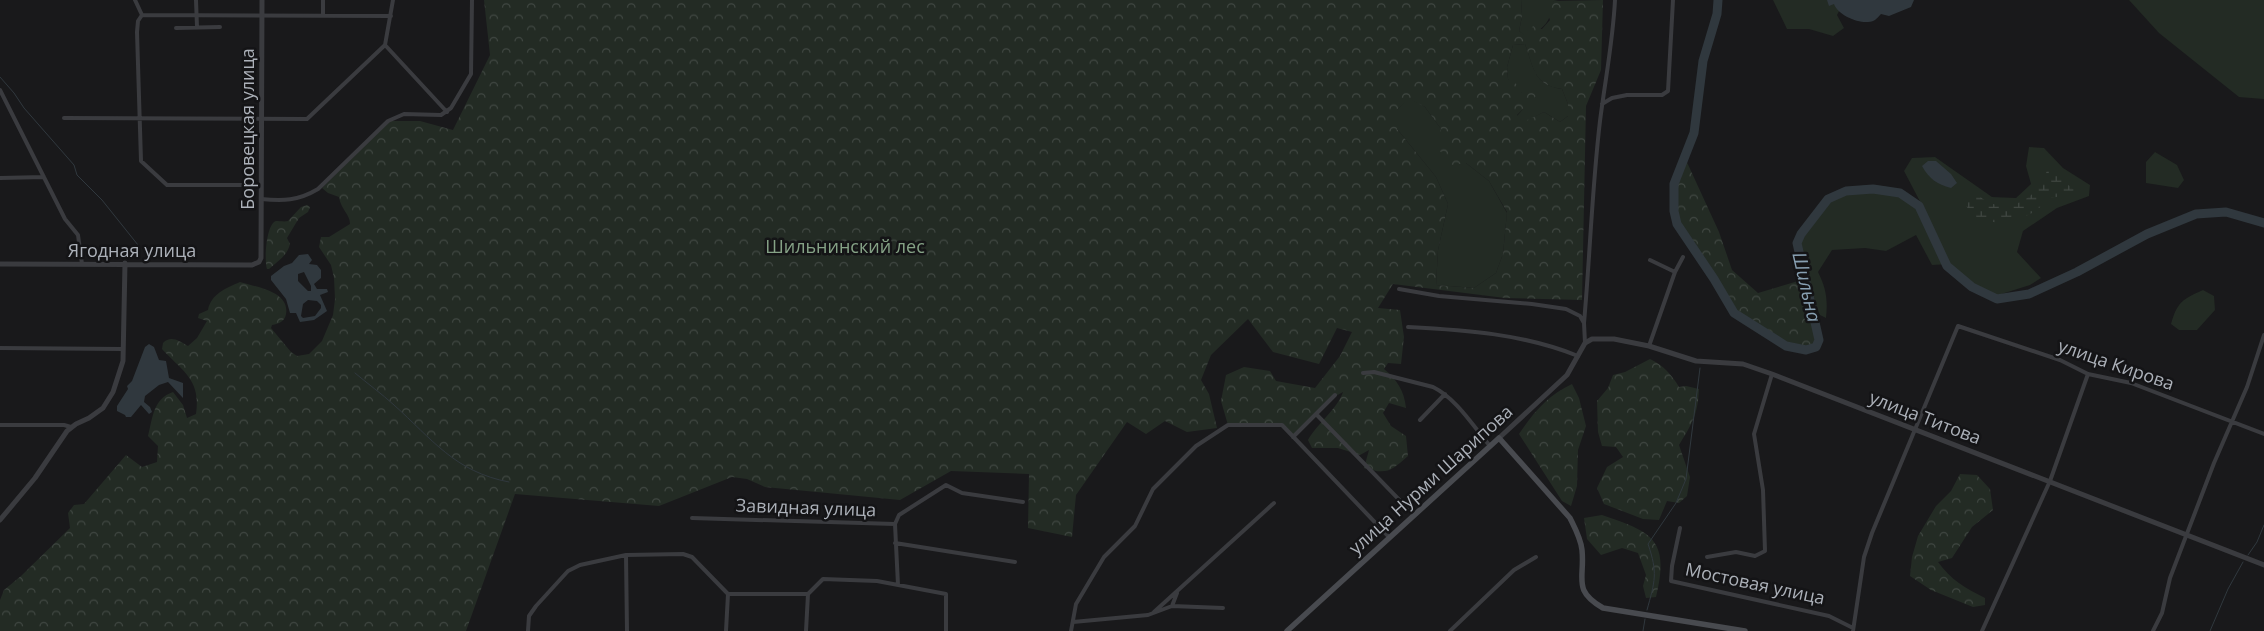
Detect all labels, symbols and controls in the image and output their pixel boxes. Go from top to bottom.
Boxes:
street label: Боровецкая улица [235,48,259,210]
park label: Шильнинский лес [765,234,925,258]
street label: Ягодная улица [68,238,196,262]
water label: Шильна [1786,249,1828,325]
street label: улица Кирова [2055,333,2178,395]
street label: улица Титова [1866,385,1985,449]
street label: улица Нурми Шарипова [1343,399,1517,559]
street label: Завидная улица [735,493,877,521]
street label: Мостовая улица [1683,557,1827,610]

